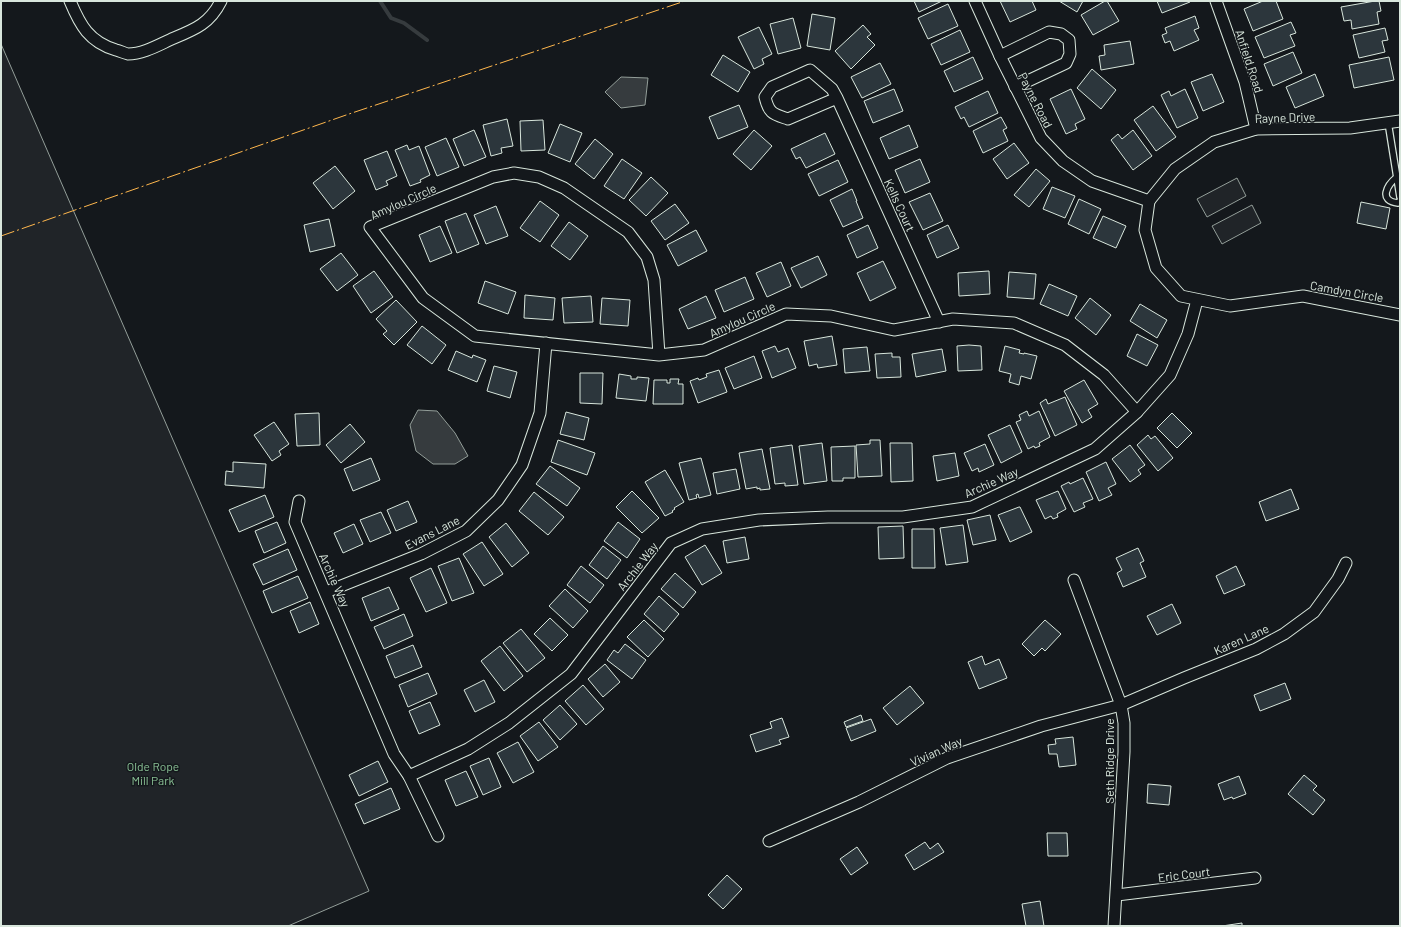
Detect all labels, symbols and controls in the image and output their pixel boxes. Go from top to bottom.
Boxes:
street label: Anfield Road [1233,28,1267,94]
street label: Payne Road [1016,70,1056,130]
street label: Payne Drive [1254,109,1316,125]
street label: Kells Court [882,176,918,234]
street label: Amylou Circle [368,180,438,222]
street label: Camdyn Circle [1309,278,1385,304]
street label: Amylou Circle [707,298,777,340]
street label: Archie Way [962,464,1021,500]
street label: Evans Lane [402,512,462,552]
street label: Archie Way [614,539,661,593]
street label: Archie Way [317,551,353,610]
street label: Karen Lane [1211,621,1271,657]
street label: Seth Ridge Drive [1102,718,1116,804]
street label: Vivian Way [908,733,965,769]
park label: Olde Rope Mill Park [127,759,179,787]
street label: Eric Court [1157,864,1211,884]

